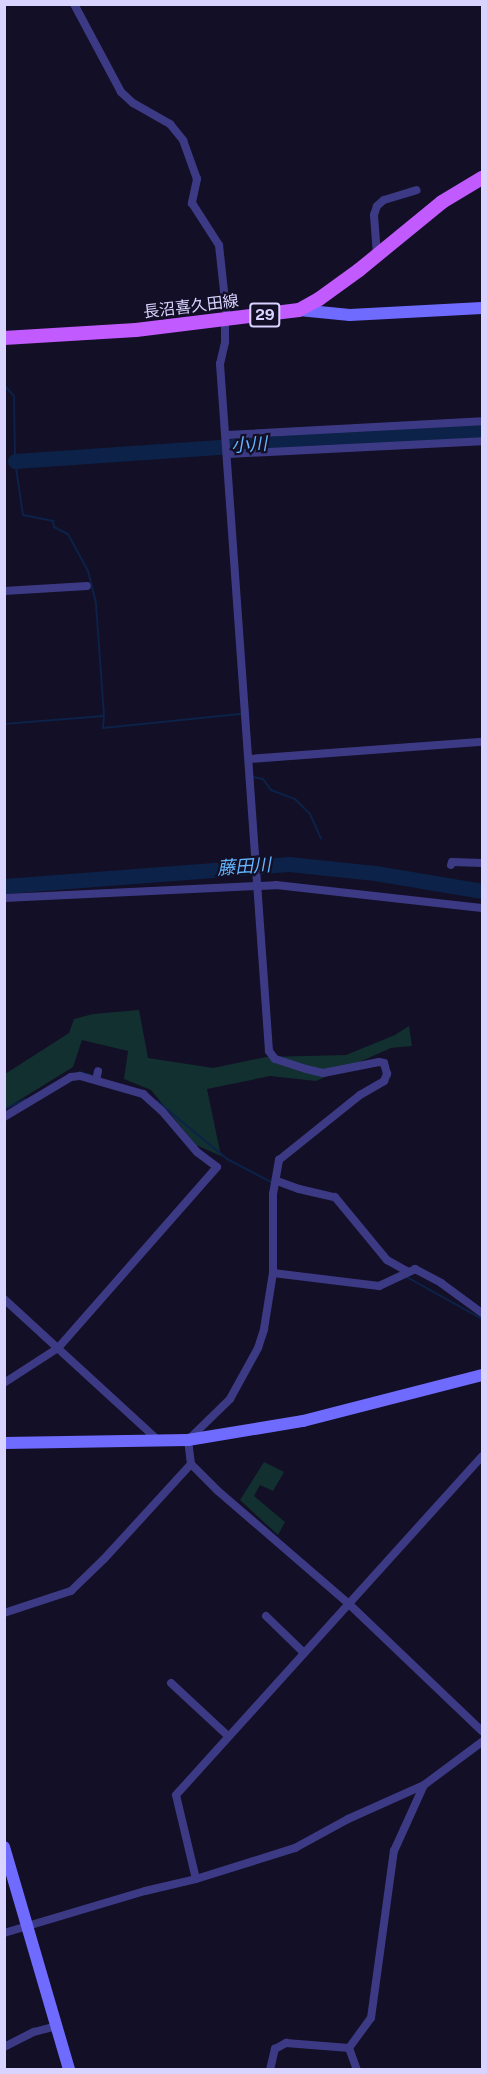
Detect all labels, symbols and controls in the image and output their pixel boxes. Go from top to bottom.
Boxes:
street label: 長沼喜久田線 [142,292,240,322]
road number: 29 [248,303,282,327]
water label: 小川 [230,433,268,457]
water label: 藤田川 [216,854,272,880]

